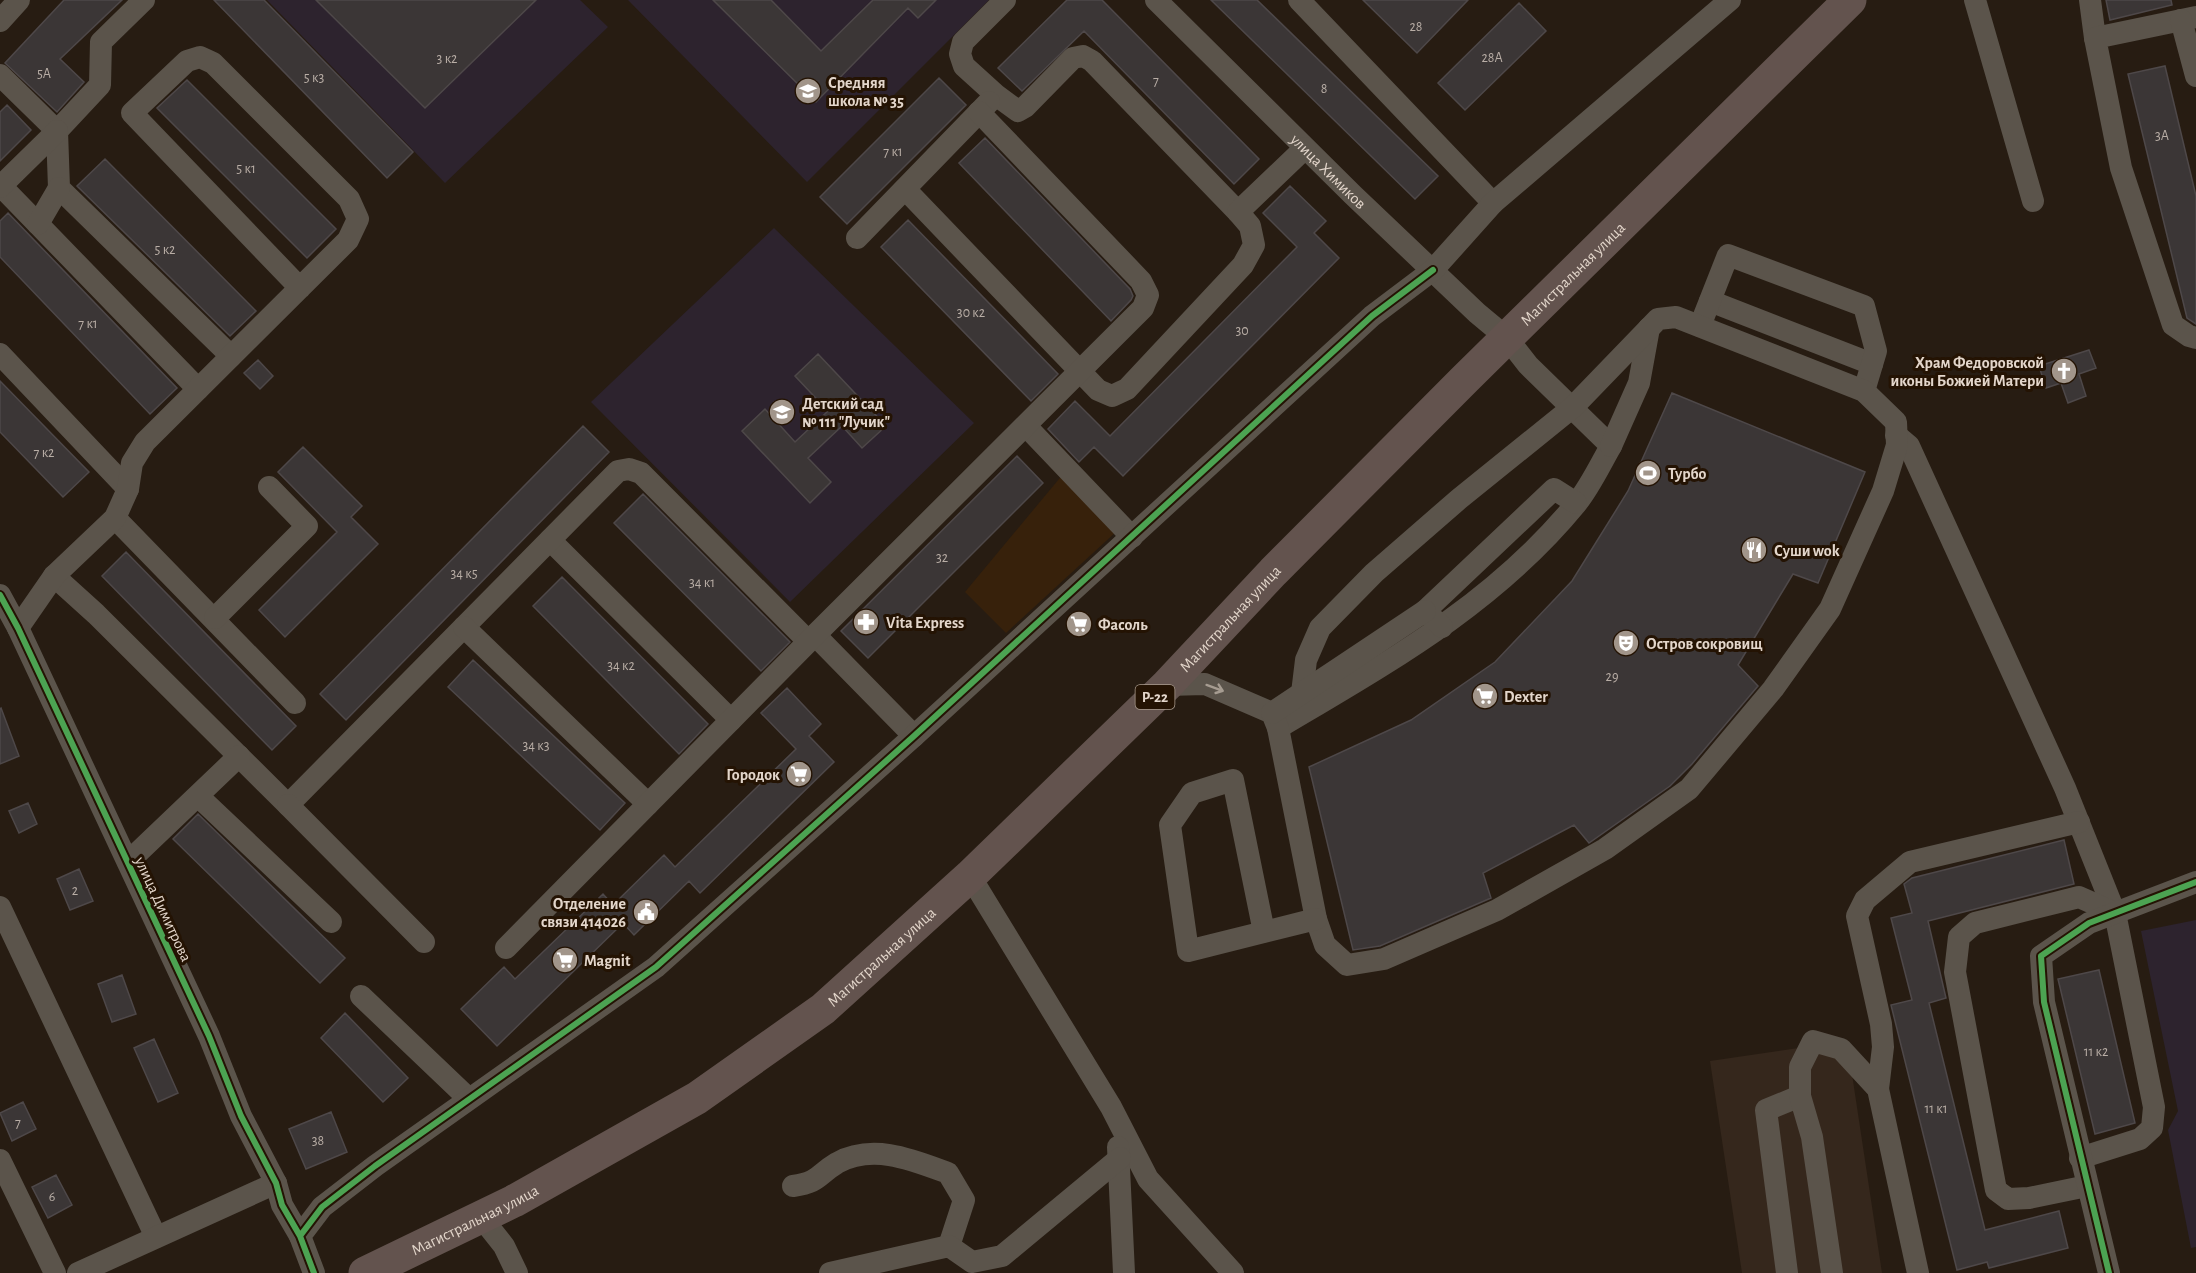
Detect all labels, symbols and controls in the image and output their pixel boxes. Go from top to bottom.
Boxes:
house number: 28 [1409,20,1423,34]
house number: 28А [1481,51,1503,65]
house number: 3 к2 [437,52,457,66]
house number: 5А [37,67,51,81]
house number: 5 к3 [304,71,324,85]
house number: 7 [1153,74,1159,88]
place label: Средняя школа № 35 [828,75,904,109]
school or university icon: Средняя школа № 35 [793,76,823,106]
house number: 8 [1321,82,1327,96]
house number: 3А [2155,129,2169,143]
street label: улица Химиков [1286,131,1369,212]
house number: 7 к1 [883,145,903,159]
house number: 5 к1 [236,162,256,176]
street label: Магистральная улица [1518,219,1628,329]
house number: 5 к2 [155,243,175,257]
house number: 30 к2 [957,306,985,320]
house number: 7 к1 [78,317,98,331]
house number: 30 [1235,324,1249,338]
place label: Храм Федоровской иконы Божией Матери [1890,355,2044,389]
church icon: Храм Федоровской иконы Божией Матери [2049,356,2079,386]
place label: Детский сад № 111 "Лучик" [802,396,891,431]
school or university icon: Детский сад № 111 "Лучик" [767,397,797,427]
house number: 7 к2 [34,446,54,460]
sports icon: Турбо [1633,458,1663,488]
place label: Турбо [1668,466,1707,483]
restaurant icon: Суши wok [1739,535,1769,565]
place label: Суши wok [1774,543,1840,560]
house number: 32 [936,551,948,565]
street label: Магистральная улица [1177,562,1284,675]
house number: 34 к5 [450,567,478,581]
house number: 34 к1 [689,576,715,590]
pharmacy icon: Vita Express [851,607,881,637]
supermarket icon: Фасоль [1064,609,1094,639]
place label: Vita Express [886,615,964,631]
place label: Фасоль [1098,617,1148,633]
theatre icon: Остров сокровищ [1611,628,1641,658]
place label: Остров сокровищ [1646,636,1763,652]
house number: 34 к2 [607,659,635,673]
house number: 29 [1606,670,1618,684]
supermarket icon: Dexter [1470,681,1500,711]
one-way arrow [1205,683,1224,694]
road number: Р-22 [1136,685,1174,709]
place label: Dexter [1504,689,1548,705]
house number: 34 к3 [522,739,550,753]
supermarket icon: Городок [784,759,814,789]
place label: Городок [726,767,780,783]
street label: улица Димитрова [131,854,194,965]
house number: 2 [72,884,78,898]
place label: Отделение связи 414026 [541,896,626,930]
public building icon: Отделение связи 414026 [631,897,661,927]
street label: Магистральная улица [825,904,939,1010]
supermarket icon: Magnit [550,945,580,975]
place label: Magnit [584,953,631,969]
house number: 11 к2 [2084,1045,2108,1059]
house number: 11 к1 [1924,1102,1948,1116]
house number: 7 [15,1116,21,1130]
house number: 38 [312,1134,324,1148]
street label: Магистральная улица [409,1182,541,1258]
house number: 6 [49,1190,55,1204]

